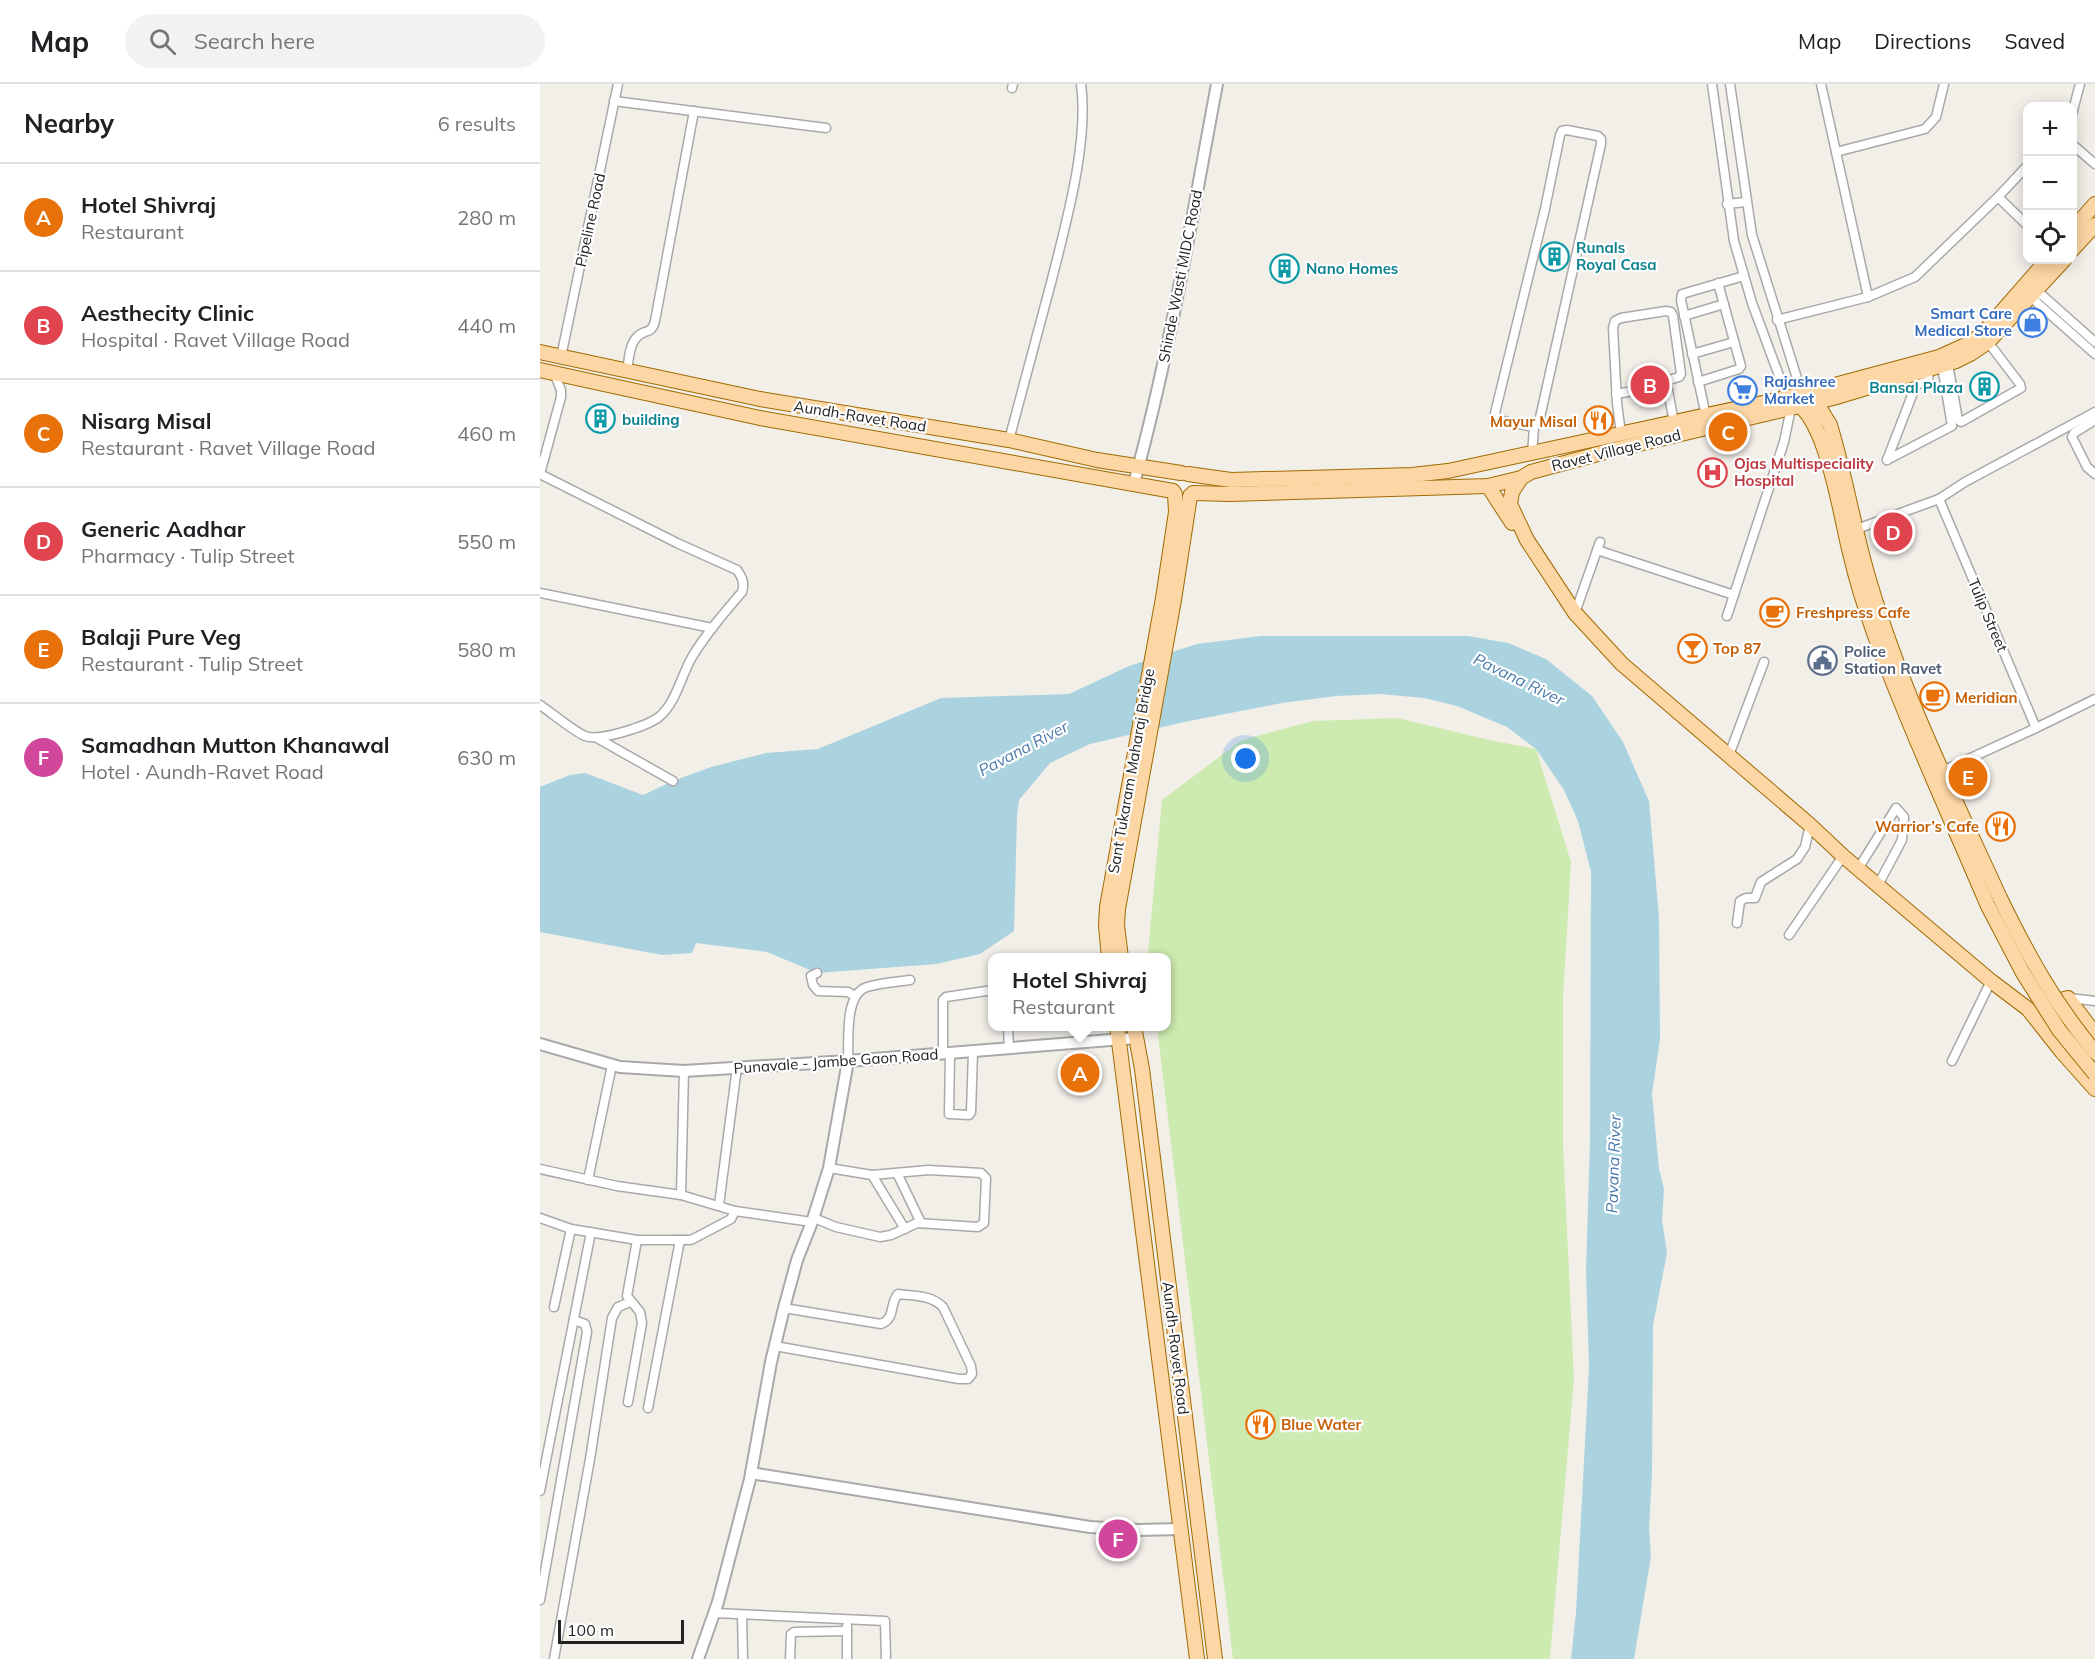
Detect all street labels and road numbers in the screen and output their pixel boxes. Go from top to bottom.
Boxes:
street label: Pipeline Road [571,171,609,269]
street label: Shinde Wasti MIDC Road [1154,188,1206,364]
street label: Aundh-Ravet Road [792,396,928,436]
street label: Ravet Village Road [1549,425,1683,475]
street label: Tulip Street [1964,575,2012,655]
street label: Sant Tukaram Maharaj Bridge [1104,667,1158,875]
street label: Punavale - Jambe Gaon Road [733,1044,939,1078]
street label: Aundh-Ravet Road [1158,1280,1194,1416]

